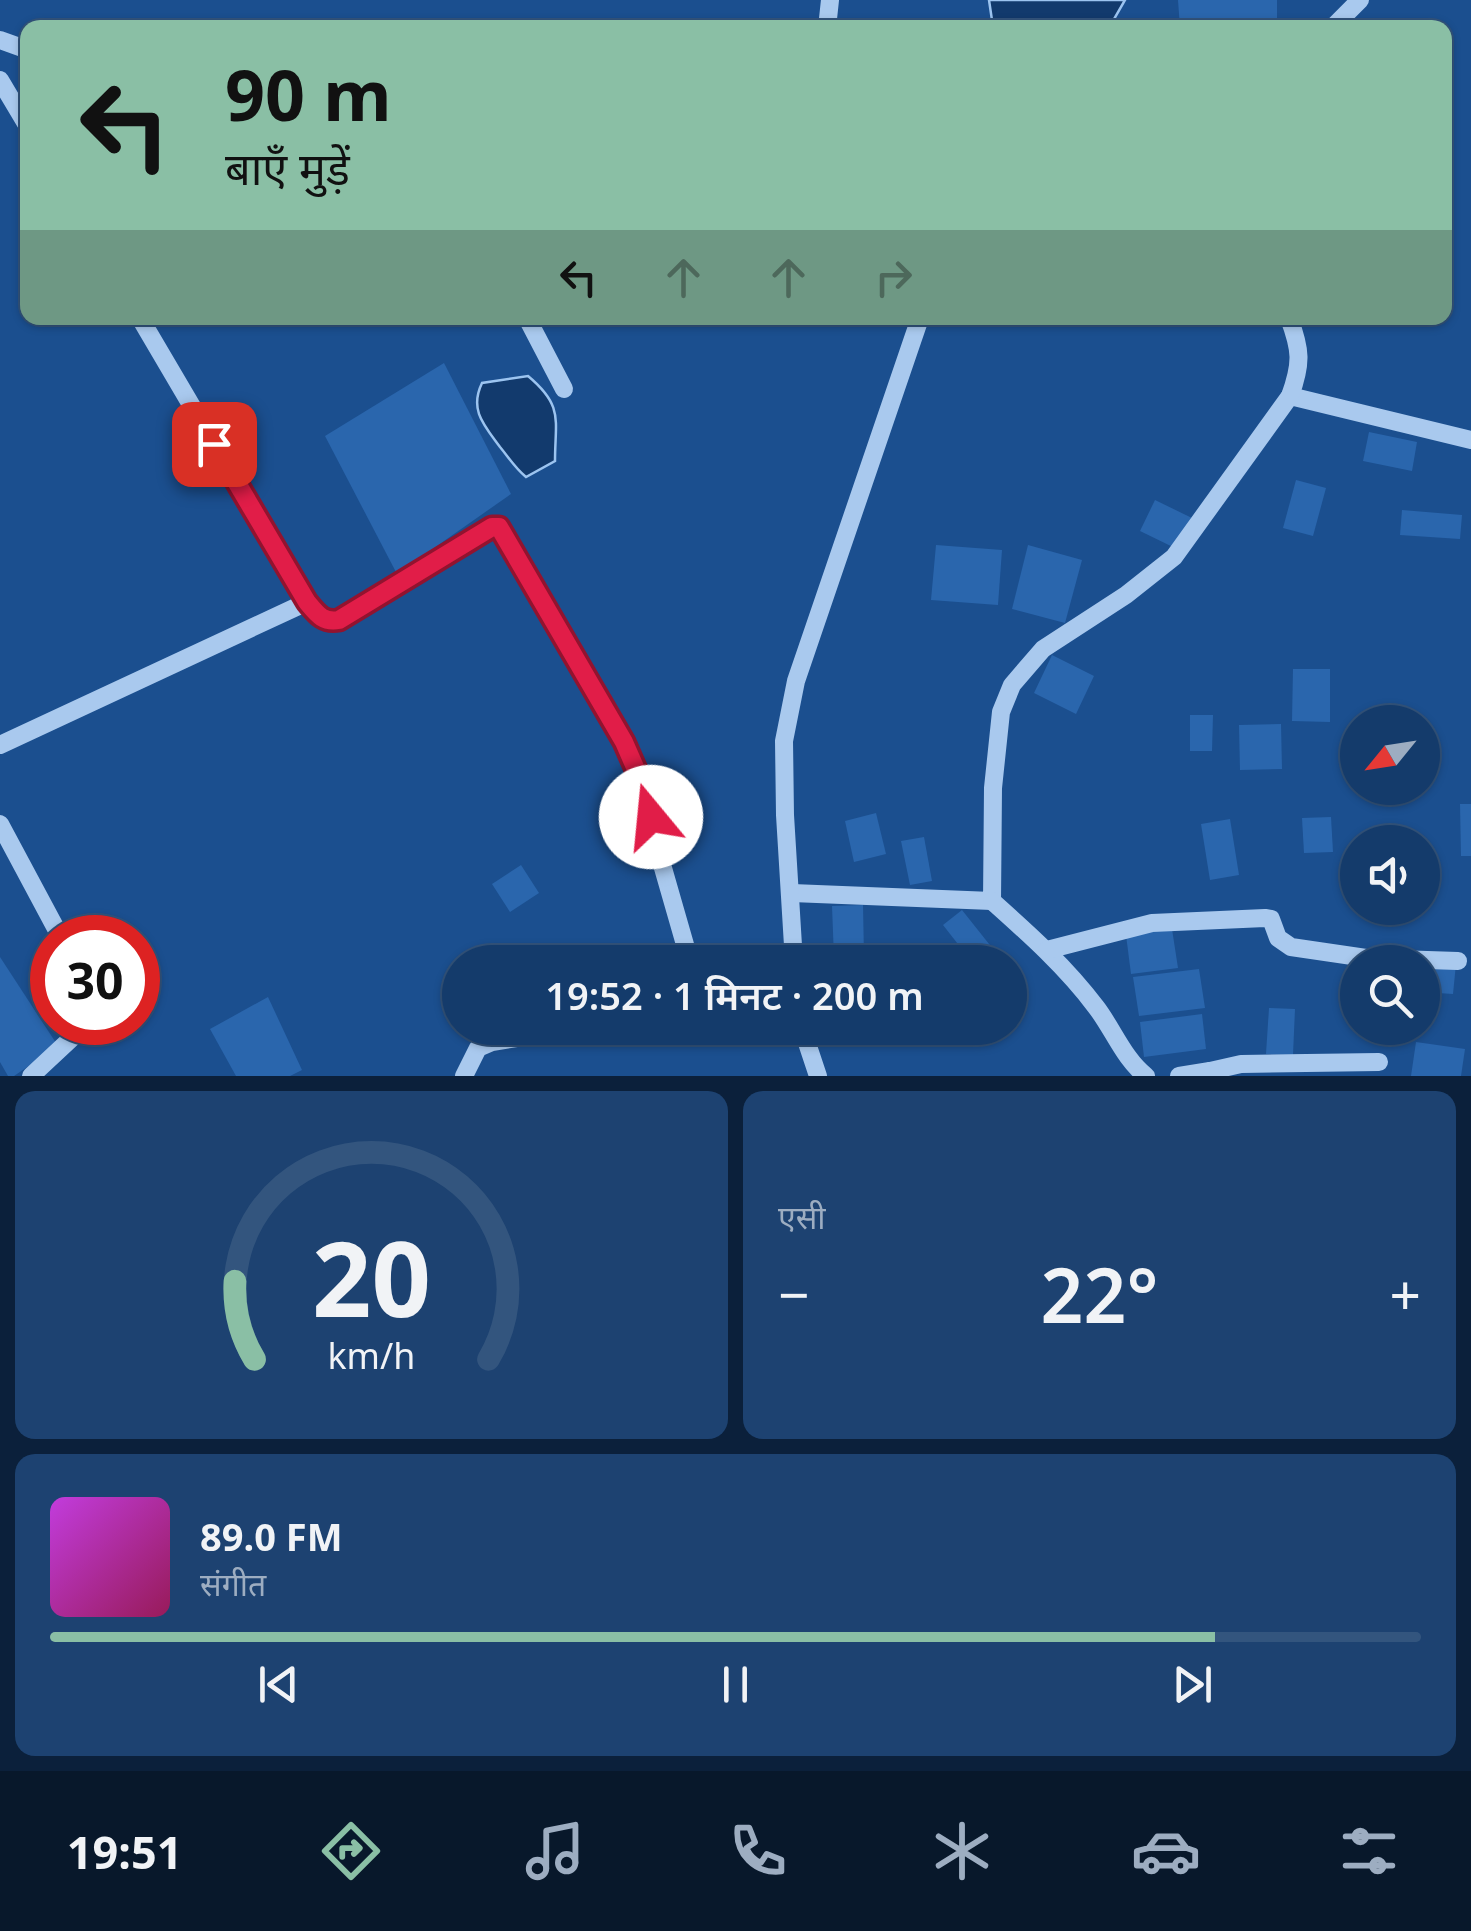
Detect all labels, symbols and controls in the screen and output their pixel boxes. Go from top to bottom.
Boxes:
text: 90 m [225,46,392,142]
icon: left [60,60,190,190]
text: बाएँ मुड़ें [225,137,350,198]
icon: left [551,250,606,305]
icon: ahead [656,250,711,305]
icon: ahead [761,250,816,305]
icon: right [866,250,921,305]
pin [172,402,257,487]
icon: arrive [187,417,242,472]
north arrow [1340,705,1440,805]
map controls [1340,705,1440,1045]
position arrow [599,765,703,869]
button: sound [1340,825,1440,925]
speed limit sign: 30 [30,915,160,1045]
button: search [1340,945,1440,1045]
text: 19:52 · 1 मिनट · 200 m [545,969,924,1021]
text: एसी [778,1195,826,1238]
text: 20 [312,1206,431,1347]
text: 22° [1041,1243,1158,1345]
text: − [778,1256,809,1331]
text: + [1390,1256,1421,1331]
text: km/h [328,1331,415,1379]
text: 89.0 FM [200,1510,342,1562]
text: संगीत [200,1562,266,1605]
icon: previous [251,1657,306,1712]
icon: pause [708,1657,763,1712]
icon: next [1165,1657,1220,1712]
icon: directions [316,1816,386,1886]
icon: music [520,1816,590,1886]
icon: phone [723,1816,793,1886]
icon: climate [927,1816,997,1886]
icon: car [1131,1816,1201,1886]
icon: filters [1334,1816,1404,1886]
text: 19:51 [67,1821,182,1882]

